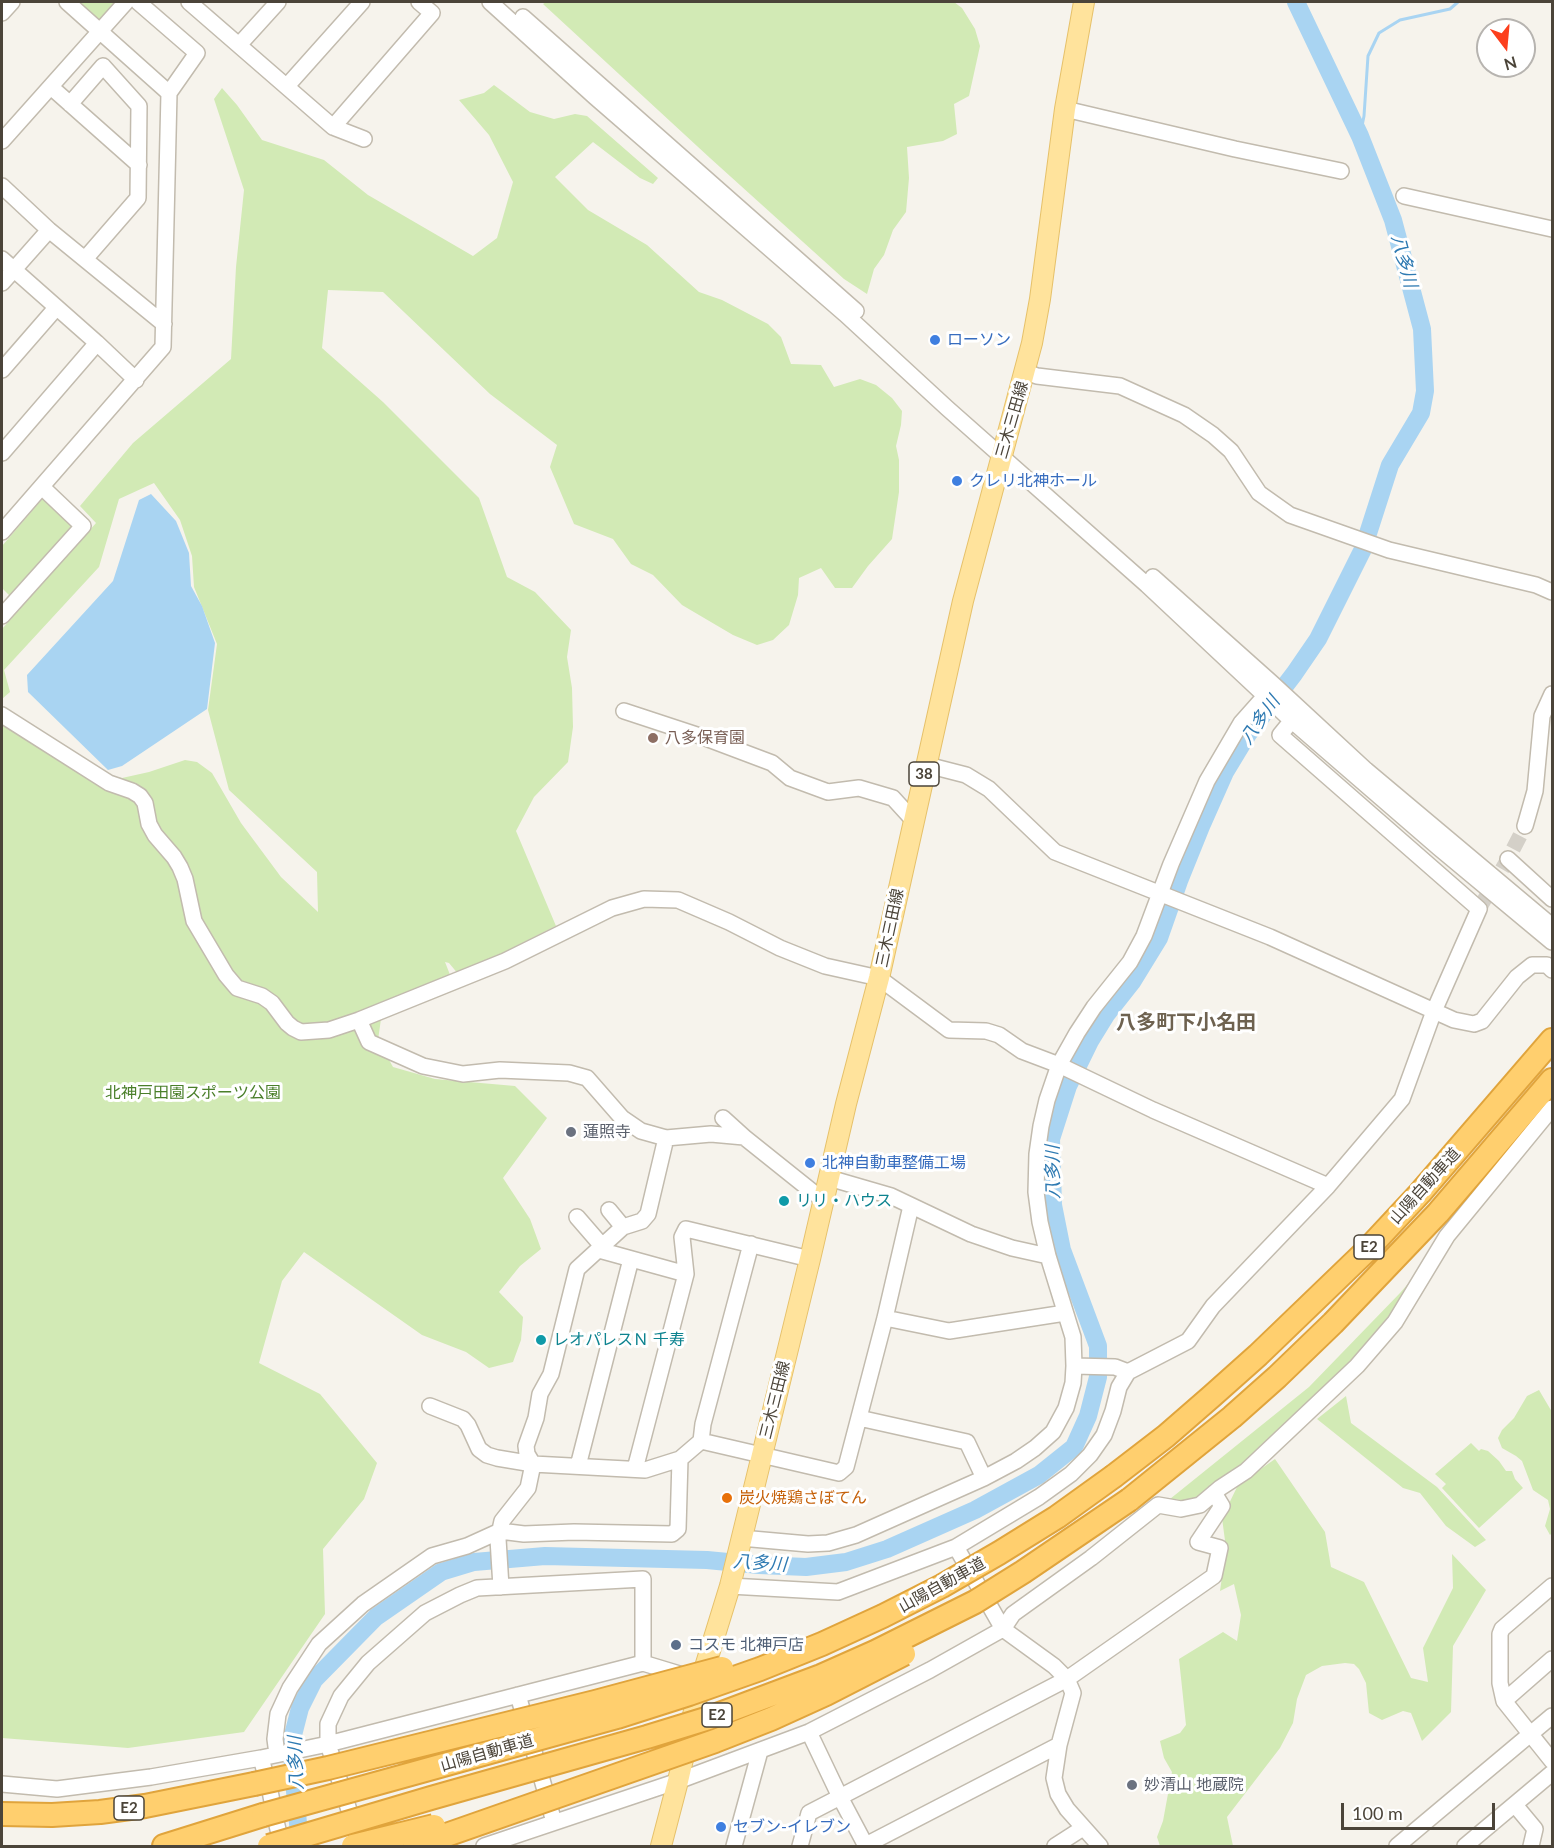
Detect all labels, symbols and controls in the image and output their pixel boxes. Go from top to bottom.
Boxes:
north arrow [1476,18,1536,78]
text: N [1502,53,1519,75]
water label: 八多川 [1387,232,1421,290]
place label: ローソン [947,330,1011,350]
marker: ローソン [928,333,942,347]
street label: 三木三田線 [992,379,1032,461]
place label: クレリ北神ホール [969,471,1097,491]
marker: クレリ北神ホール [950,474,964,488]
water label: 八多川 [1236,692,1284,748]
place label: 八多保育園 [665,728,745,748]
marker: 八多保育園 [646,731,660,745]
road number: 38 [909,762,939,786]
street label: 三木三田線 [872,887,908,969]
district label: 八多町下小名田 [1116,1011,1256,1035]
park label: 北神戸田園スポーツ公園 [105,1083,281,1103]
place label: 蓮照寺 [583,1122,631,1142]
marker: 蓮照寺 [564,1125,578,1139]
street label: 山陽自動車道 [1386,1144,1464,1228]
water label: 八多川 [1042,1145,1064,1199]
place label: 北神自動車整備工場 [822,1153,966,1173]
marker: 北神自動車整備工場 [803,1156,817,1170]
place label: リリ・ハウス [796,1191,892,1211]
marker: リリ・ハウス [777,1194,791,1208]
road number: E2 [1354,1235,1384,1259]
place label: レオパレスＮ 千寿 [553,1330,685,1350]
marker: レオパレスＮ 千寿 [534,1333,548,1347]
street label: 三木三田線 [756,1359,794,1441]
place label: 炭火焼鶏さぼてん [739,1488,867,1508]
marker: 炭火焼鶏さぼてん [720,1491,734,1505]
water label: 八多川 [732,1550,788,1576]
street label: 山陽自動車道 [895,1553,989,1617]
place label: コスモ 北神戸店 [688,1635,804,1655]
marker: コスモ 北神戸店 [669,1638,683,1652]
road number: E2 [702,1703,732,1727]
street label: 山陽自動車道 [438,1731,536,1775]
water label: 八多川 [284,1736,308,1790]
place label: 妙清山 地蔵院 [1144,1775,1244,1795]
marker: 妙清山 地蔵院 [1125,1778,1139,1792]
scale bar [1344,1791,1498,1829]
road number: E2 [114,1796,144,1820]
text: 100 m [1352,1802,1403,1824]
place label: セブン-イレブン [733,1817,851,1837]
marker: セブン-イレブン [714,1820,728,1834]

